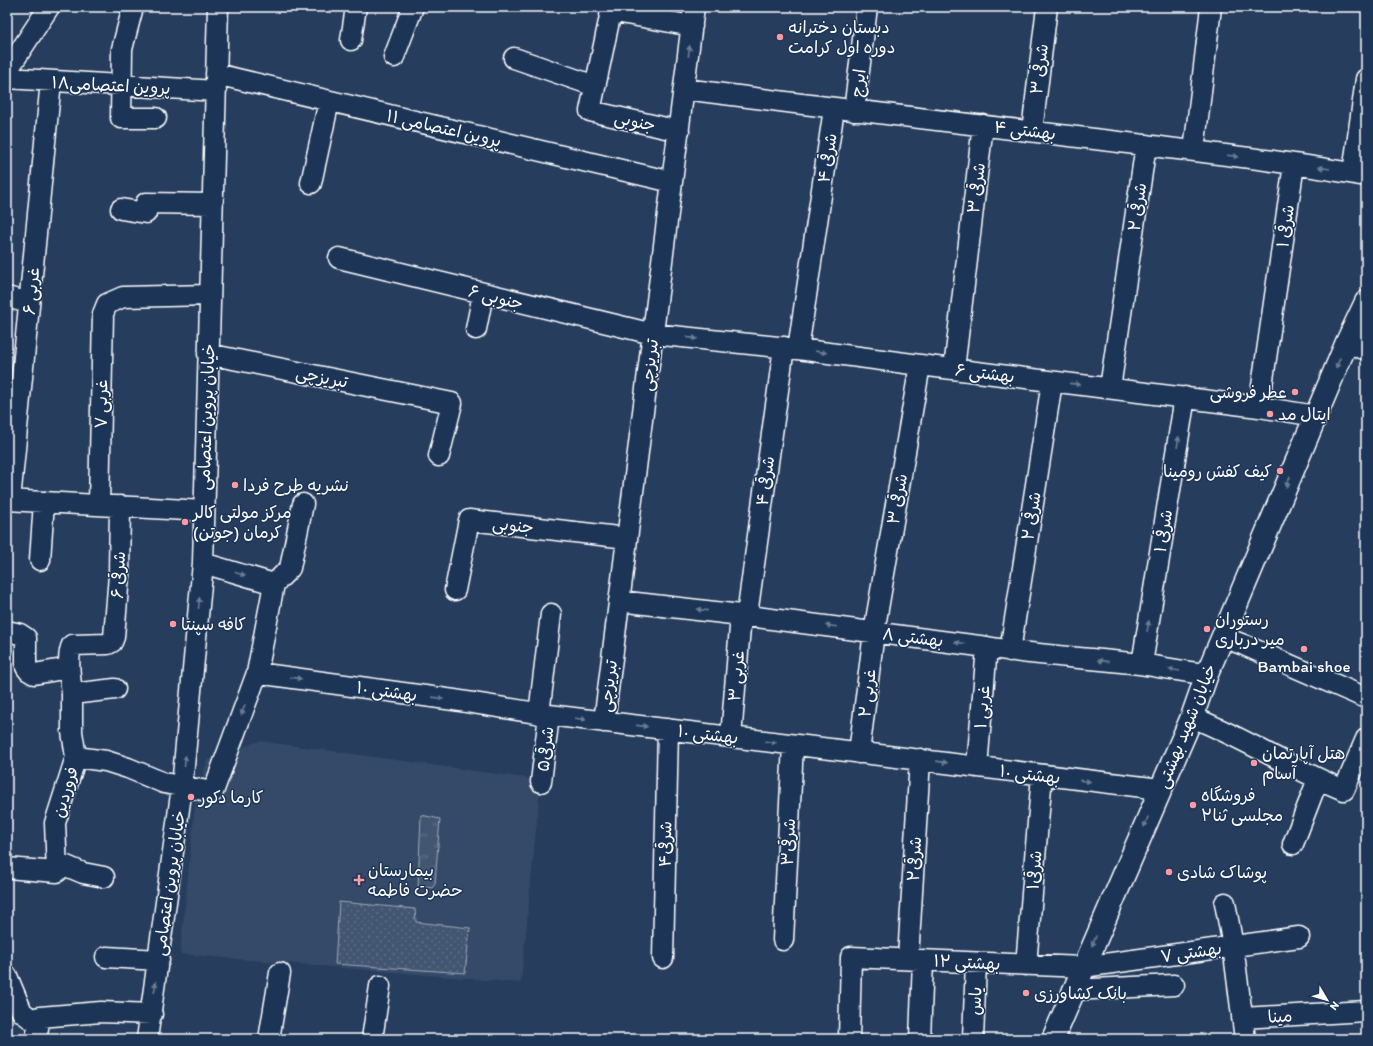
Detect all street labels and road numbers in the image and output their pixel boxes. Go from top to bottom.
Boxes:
street label: ۳ شرقی [1025,42,1052,96]
street label: ایرج [846,68,872,99]
street label: پروین اعتصامی۱۸ [51,72,171,100]
street label: پروین اعتصامی ۱۱ [384,105,503,153]
street label: جنوبی [612,107,657,137]
street label: بهشتی ۴ [993,116,1057,145]
street label: شرقی ۴ [812,132,841,184]
street label: شرقی ۳ [962,161,989,215]
street label: شرقی ۲ [1123,181,1150,233]
street label: شرقی ۱ [1271,203,1298,249]
street label: غربی ۶ [19,266,44,316]
street label: جنوبی ۶ [466,281,525,315]
street label: تبریزچی [636,337,663,392]
street label: خیابان پروین اعتصامی [193,343,221,491]
street label: بهشتی ۶ [954,359,1016,388]
street label: تبریزچی [294,362,351,393]
street label: غربی ۷ [91,379,112,429]
street label: شرقی ۴ [751,455,778,507]
street label: شرقی ۳ [882,472,911,526]
street label: شرقی ۲ [1016,490,1045,542]
street label: شرقی ۱ [1149,508,1176,554]
street label: جنوبی [491,513,535,539]
street label: شرقی ۶ [106,551,129,599]
street label: بهشتی ۸ [881,623,945,652]
street label: غربی ۳ [724,650,749,702]
street label: تبریزچی [595,658,622,713]
street label: خیابان شهید بهشتی [1152,661,1221,791]
street label: غربی ۲ [854,668,881,719]
street label: بهشتی ۱۰ [355,677,419,706]
street label: غربی ۱ [970,685,995,730]
street label: بهشتی ۱۰ [676,720,740,749]
street label: شرقی۵ [531,725,558,773]
street label: بهشتی ۱۰ [998,760,1062,789]
street label: فروردین [48,764,82,820]
street label: خیابان پروین اعتصامی [149,809,191,957]
street label: شرقی۳ [776,818,799,866]
street label: شرقی۴ [654,821,675,867]
street label: شرقی۲ [902,836,925,882]
street label: شرقی۱ [1021,849,1046,891]
street label: بهشتی ۷ [1159,938,1223,967]
street label: بهشتی ۱۲ [933,950,1001,975]
street label: یاس [965,986,985,1016]
street label: مینا [1267,1005,1293,1027]

